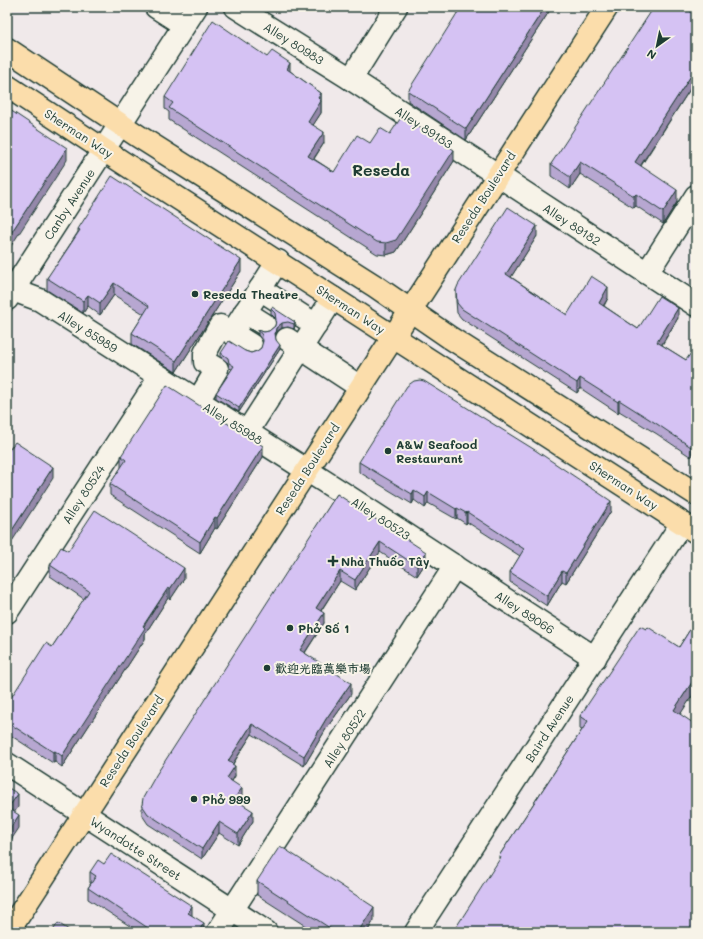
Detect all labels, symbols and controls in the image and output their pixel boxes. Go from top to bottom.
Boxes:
street label: Alley 80983 [261,18,327,68]
north arrow [637,26,677,66]
text: N [644,46,659,63]
street label: Alley 89183 [392,102,456,152]
street label: Sherman Way [42,105,116,161]
street label: Reseda Boulevard [447,148,519,246]
district label: Reseda [352,159,410,180]
street label: Canby Avenue [40,165,98,243]
street label: Alley 89182 [540,199,604,249]
street label: Sherman Way [314,281,388,337]
place label: Reseda Theatre [203,286,298,302]
marker: Reseda Theatre [190,289,200,299]
street label: Alley 85989 [55,306,121,356]
street label: Alley 85988 [200,398,266,448]
street label: Reseda Boulevard [271,420,343,518]
place label: A&W Seafood Restaurant [396,436,478,466]
marker: A&W Seafood Restaurant [383,446,393,456]
street label: Sherman Way [587,457,661,513]
street label: Alley 80524 [58,461,108,527]
street label: Alley 80523 [348,493,414,543]
place label: Nhà Thuốc Tây [341,553,430,569]
marker: Nhà Thuốc Tây [328,556,338,566]
street label: Alley 89066 [492,587,558,637]
place label: Phở Số 1 [298,620,349,636]
marker: Phở Số 1 [285,623,295,633]
place label: 歡迎光臨萬樂市場 [275,660,371,676]
marker: 歡迎光臨萬樂市場 [262,663,272,673]
street label: Baird Avenue [521,691,577,765]
street label: Reseda Boulevard [95,692,167,790]
street label: Alley 80522 [319,706,369,770]
place label: Phở 999 [202,791,250,807]
marker: Phở 999 [189,794,199,804]
street label: Wyandotte Street [87,813,185,883]

